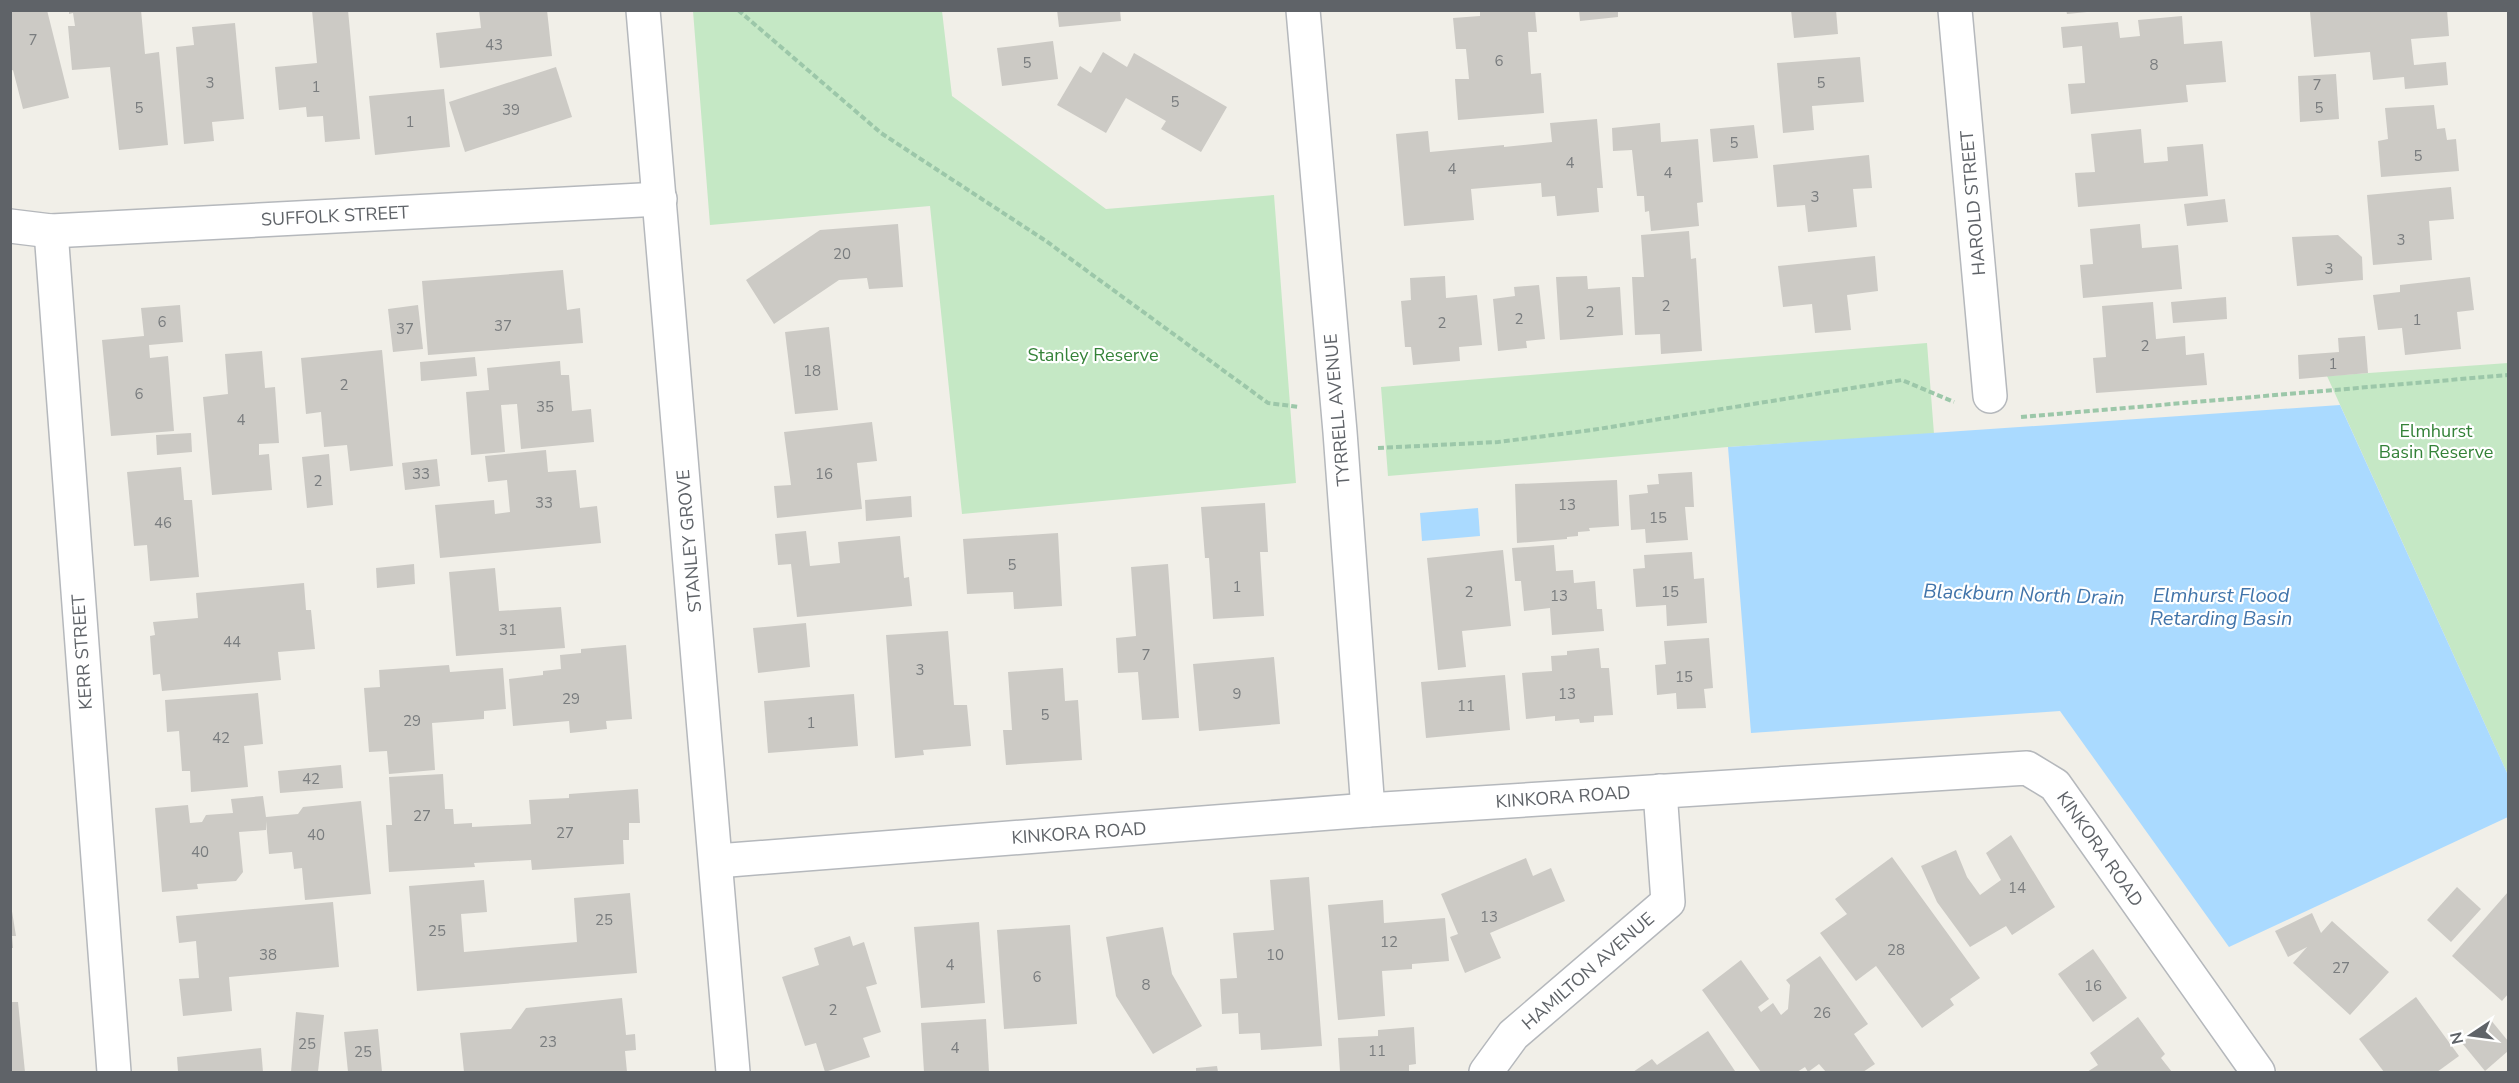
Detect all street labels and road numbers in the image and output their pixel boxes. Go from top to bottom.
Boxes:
street label: HAROLD STREET [1955,129,1991,277]
street label: SUFFOLK STREET [260,200,410,232]
street label: TYRRELL AVENUE [1318,333,1356,487]
street label: STANLEY GROVE [671,468,707,614]
street label: KERR STREET [66,593,98,711]
street label: KINKORA ROAD [1495,780,1631,814]
street label: KINKORA ROAD [2051,787,2149,911]
street label: KINKORA ROAD [1011,816,1147,850]
street label: HAMILTON AVENUE [1517,907,1659,1035]

